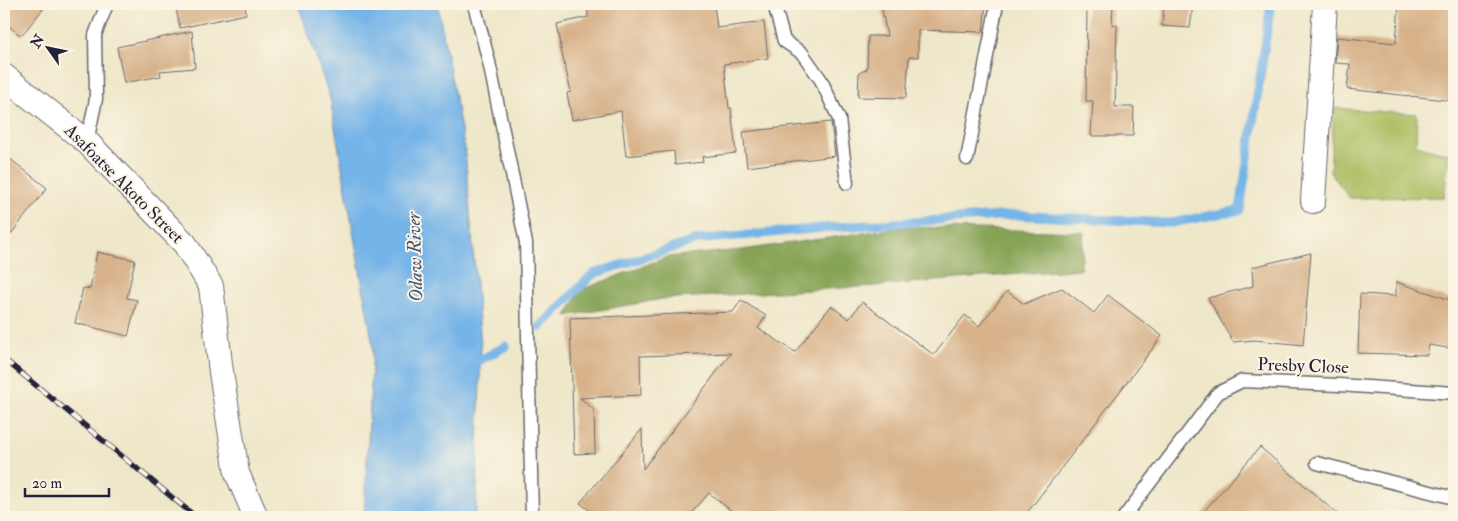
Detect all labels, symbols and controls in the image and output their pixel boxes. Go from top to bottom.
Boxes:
north arrow [22,22,72,72]
text: N [26,31,48,52]
street label: Asafoatse Akoto Street [59,119,189,249]
water label: Odaw River [401,211,429,302]
street label: Presby Close [1257,353,1349,379]
scale bar [25,466,109,498]
text: 20 m [32,474,62,493]

